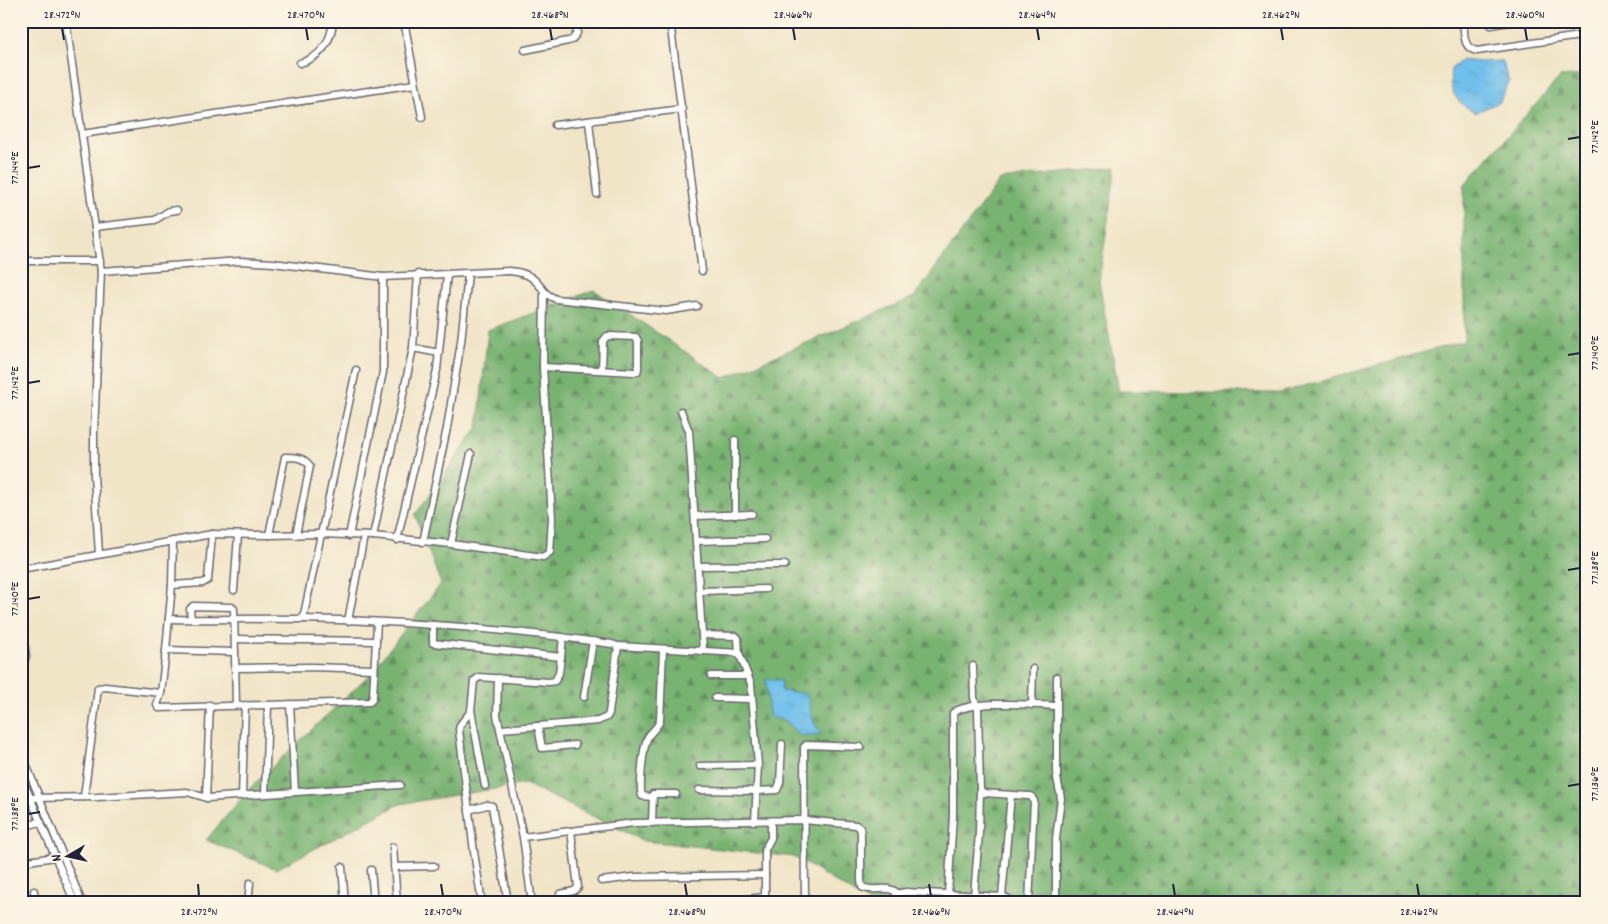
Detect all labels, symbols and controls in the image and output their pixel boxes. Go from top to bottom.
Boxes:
text: 28.472°N [44,7,80,24]
text: 28.470°N [287,7,325,24]
text: 28.468°N [531,7,569,24]
text: 28.466°N [774,7,812,24]
text: 28.464°N [1018,7,1056,24]
text: 28.462°N [1262,7,1300,24]
text: 28.460°N [1505,7,1545,24]
text: 77.142°E [1587,120,1604,154]
text: 77.144°E [7,151,24,185]
text: 77.140°E [1587,335,1604,370]
text: 77.142°E [7,366,24,400]
text: 77.138°E [1587,551,1604,585]
text: 77.140°E [7,581,24,616]
text: 77.136°E [1587,766,1604,801]
text: 77.138°E [7,797,24,831]
north arrow [42,832,92,882]
text: N [47,853,68,863]
text: 28.472°N [181,904,217,921]
text: 28.470°N [424,904,462,921]
text: 28.468°N [668,904,706,921]
text: 28.466°N [912,904,950,921]
text: 28.464°N [1156,904,1194,921]
text: 28.462°N [1400,904,1438,921]

